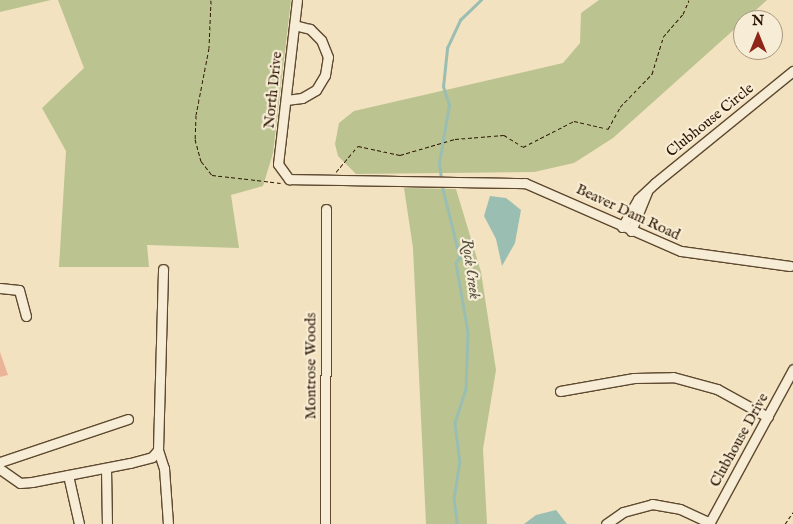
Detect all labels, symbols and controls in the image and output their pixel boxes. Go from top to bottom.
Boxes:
north arrow [733,10,783,60]
text: N [752,12,764,30]
street label: North Drive [260,51,286,129]
street label: Clubhouse Circle [663,79,757,161]
street label: Beaver Dam Road [573,180,683,244]
water label: Rock Creek [456,237,484,301]
street label: Montrose Woods [302,312,320,420]
street label: Clubhouse Drive [706,390,772,490]

